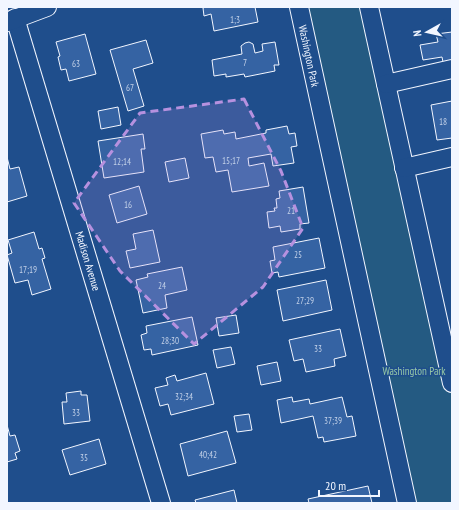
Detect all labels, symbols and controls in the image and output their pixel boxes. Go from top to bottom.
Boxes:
north arrow [407,12,447,52]
house number: 1;3 [230,14,240,25]
street label: Washington Park [296,24,323,89]
text: N [410,29,424,37]
house number: 7 [243,57,247,68]
house number: 63 [72,58,80,69]
house number: 67 [126,82,134,93]
house number: 18 [439,116,447,127]
house number: 15;17 [222,155,240,166]
house number: 12;14 [113,156,131,167]
house number: 16 [124,199,132,210]
house number: 21 [287,205,295,216]
street label: Madison Avenue [72,229,104,293]
house number: 25 [294,249,302,260]
house number: 17;19 [19,264,37,275]
house number: 24 [158,280,166,291]
house number: 27;29 [296,295,314,306]
house number: 28;30 [161,335,179,346]
house number: 33 [314,343,322,354]
park label: Washington Park [382,364,446,378]
house number: 32;34 [175,391,193,402]
house number: 33 [72,407,80,418]
house number: 37;39 [324,415,342,426]
house number: 40;42 [199,449,217,460]
house number: 35 [80,452,88,463]
scale bar [319,472,379,498]
text: 20 m [325,478,346,493]

